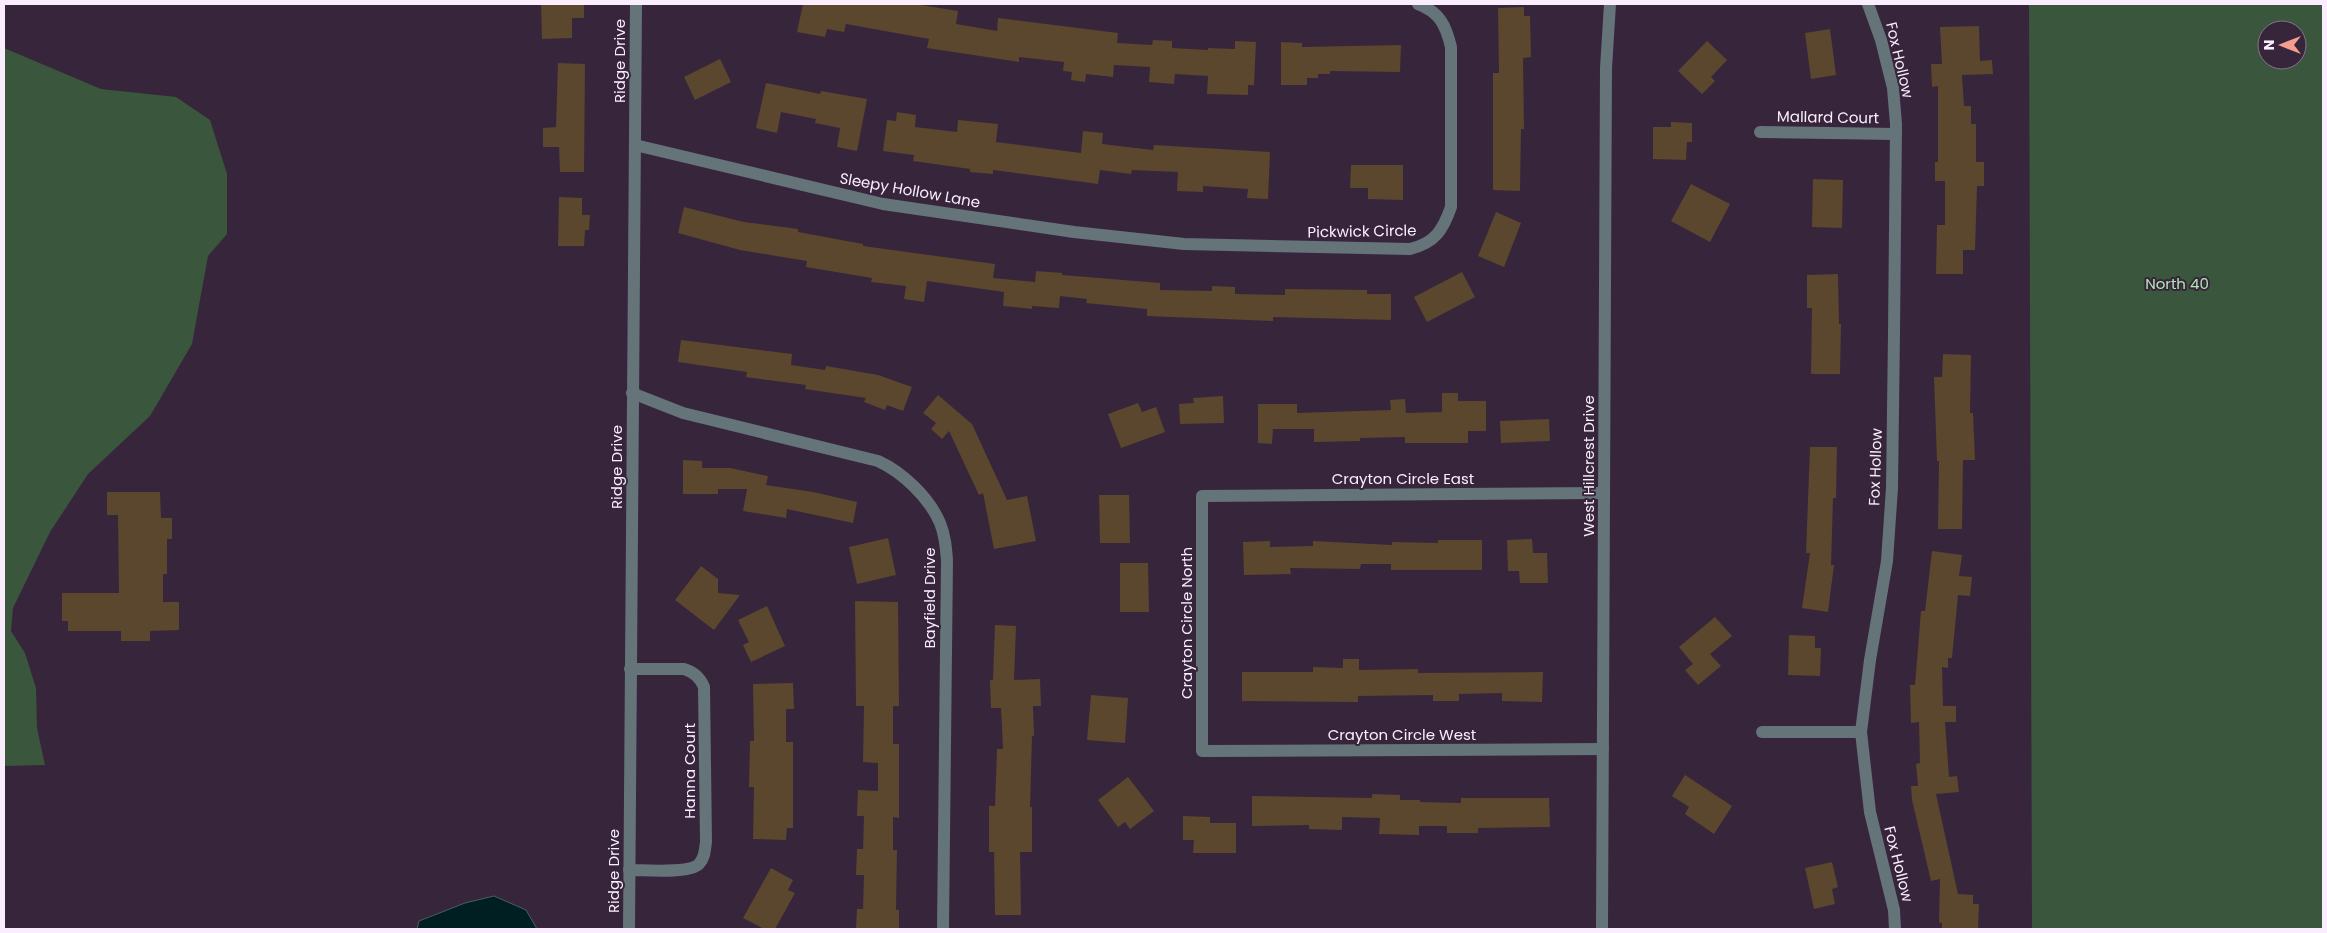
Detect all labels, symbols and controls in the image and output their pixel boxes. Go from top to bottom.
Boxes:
street label: Ridge Drive [609,19,630,103]
street label: Fox Hollow [1881,20,1919,101]
north arrow [2257,20,2307,70]
text: N [2259,40,2279,50]
street label: Mallard Court [1777,106,1879,128]
street label: Sleepy Hollow Lane [838,167,982,213]
street label: Pickwick Circle [1307,220,1417,242]
park label: North 40 [2145,273,2209,294]
street label: West Hillcrest Drive [1578,395,1599,537]
street label: Ridge Drive [606,425,627,509]
street label: Fox Hollow [1863,427,1887,506]
street label: Crayton Circle East [1332,468,1474,489]
street label: Bayfield Drive [919,547,940,649]
street label: Crayton Circle North [1176,547,1197,699]
street label: Hanna Court [679,723,700,819]
street label: Crayton Circle West [1328,724,1476,745]
street label: Fox Hollow [1879,824,1919,905]
street label: Ridge Drive [603,829,624,913]

